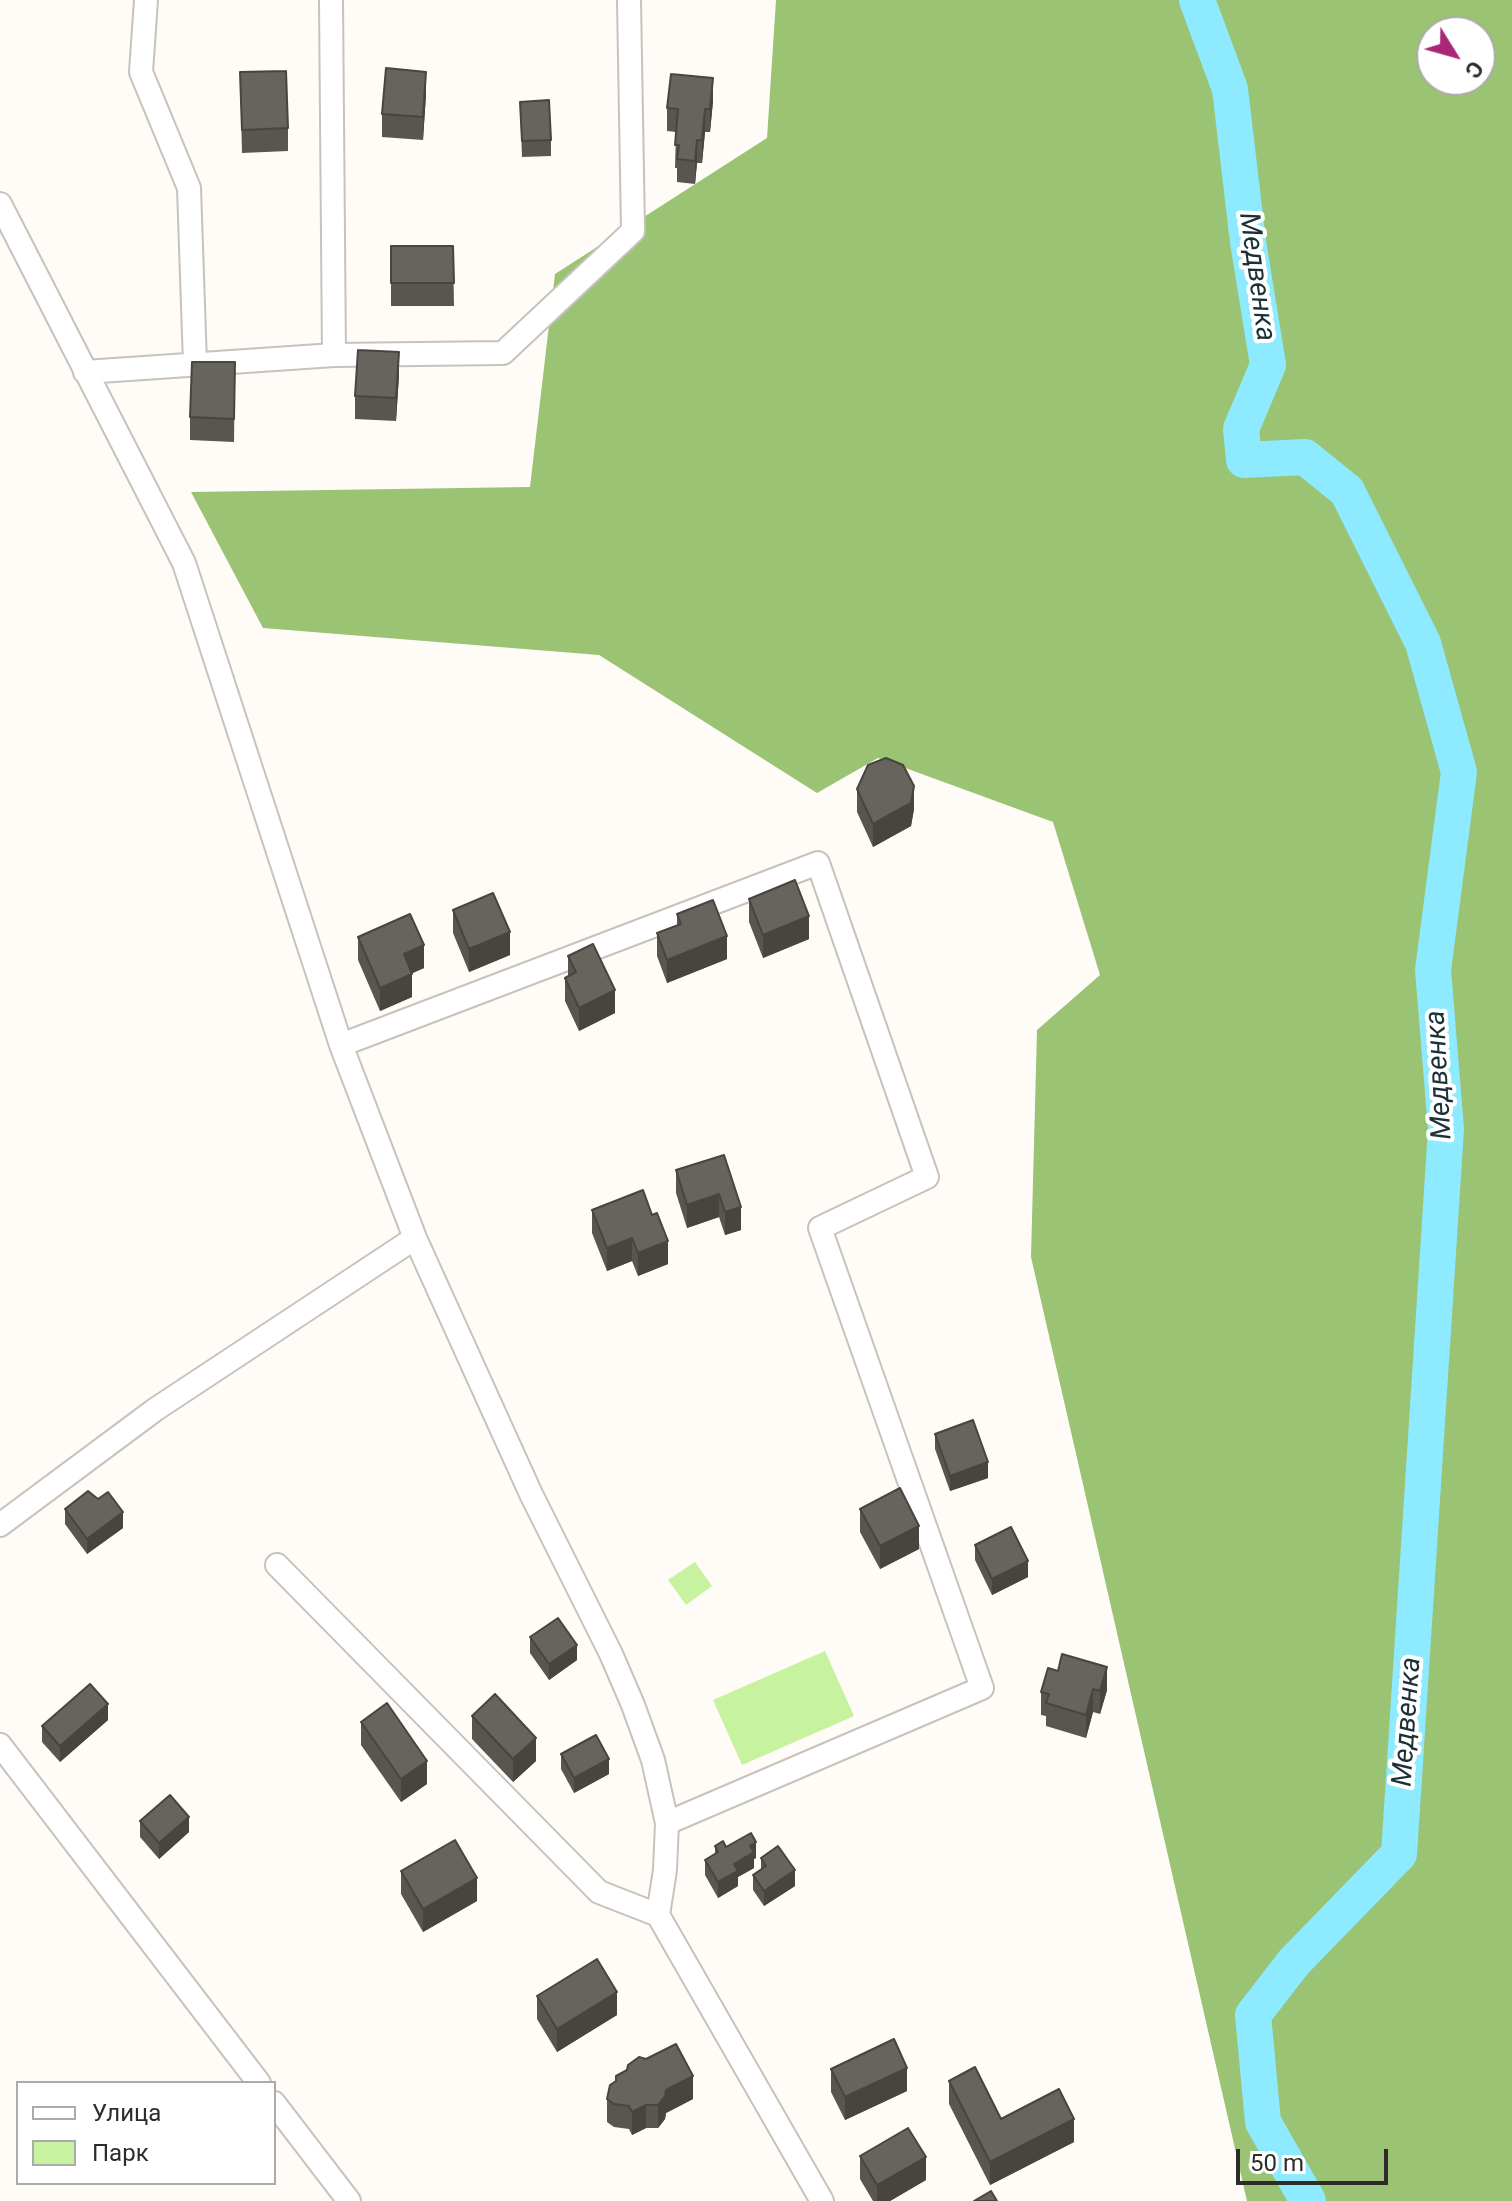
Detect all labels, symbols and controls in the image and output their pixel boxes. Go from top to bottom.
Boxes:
north arrow [1416,16,1496,96]
text: С [1460,56,1488,83]
water label: Медвенка [1230,211,1282,343]
water label: Медвенка [1420,1009,1460,1141]
water label: Медвенка [1387,1656,1429,1788]
legend [16,2081,276,2185]
text: Улица [92,2099,161,2127]
scale bar [1240,2133,1392,2183]
text: Парк [92,2139,149,2167]
text: 50 m [1250,2149,1304,2177]

